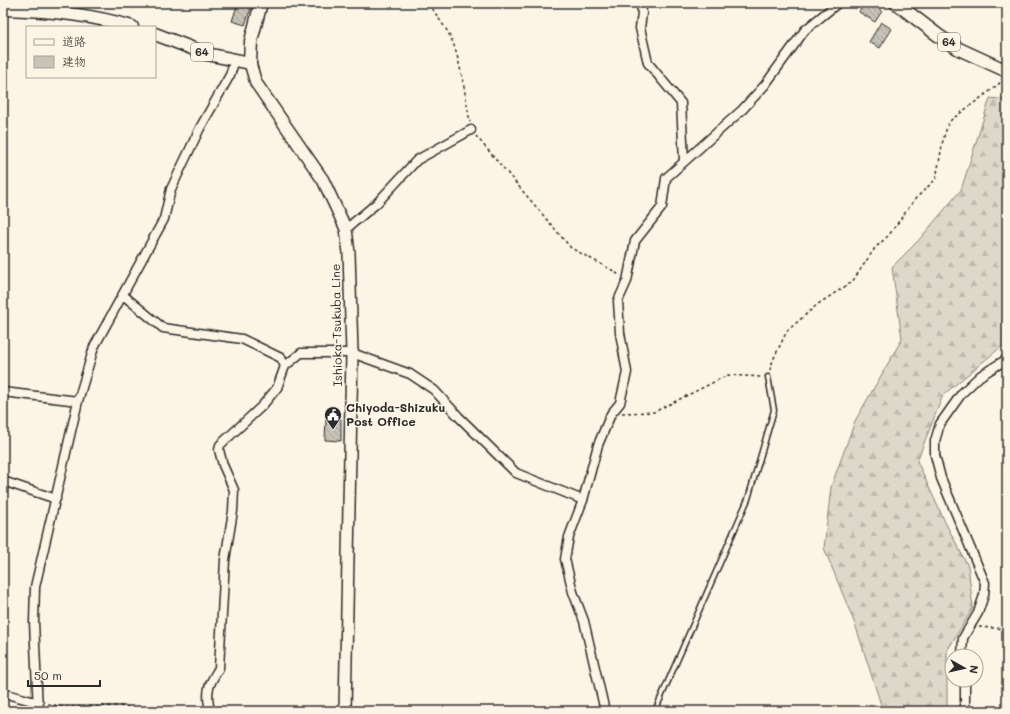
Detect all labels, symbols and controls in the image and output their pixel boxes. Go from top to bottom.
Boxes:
legend [26,26,156,78]
text: 道路 [62,33,86,49]
road number: 64 [938,33,960,51]
road number: 64 [191,43,213,61]
text: 建物 [62,53,86,69]
street label: Ishioka-Tsukuba Line [327,264,345,386]
place label: Chiyoda-Shizuku Post Office [346,399,445,429]
public building icon: Chiyoda-Shizuku Post Office [323,405,343,430]
north arrow [944,648,984,688]
scale bar [28,662,100,688]
text: N [966,664,982,675]
text: 50 m [34,667,62,683]

